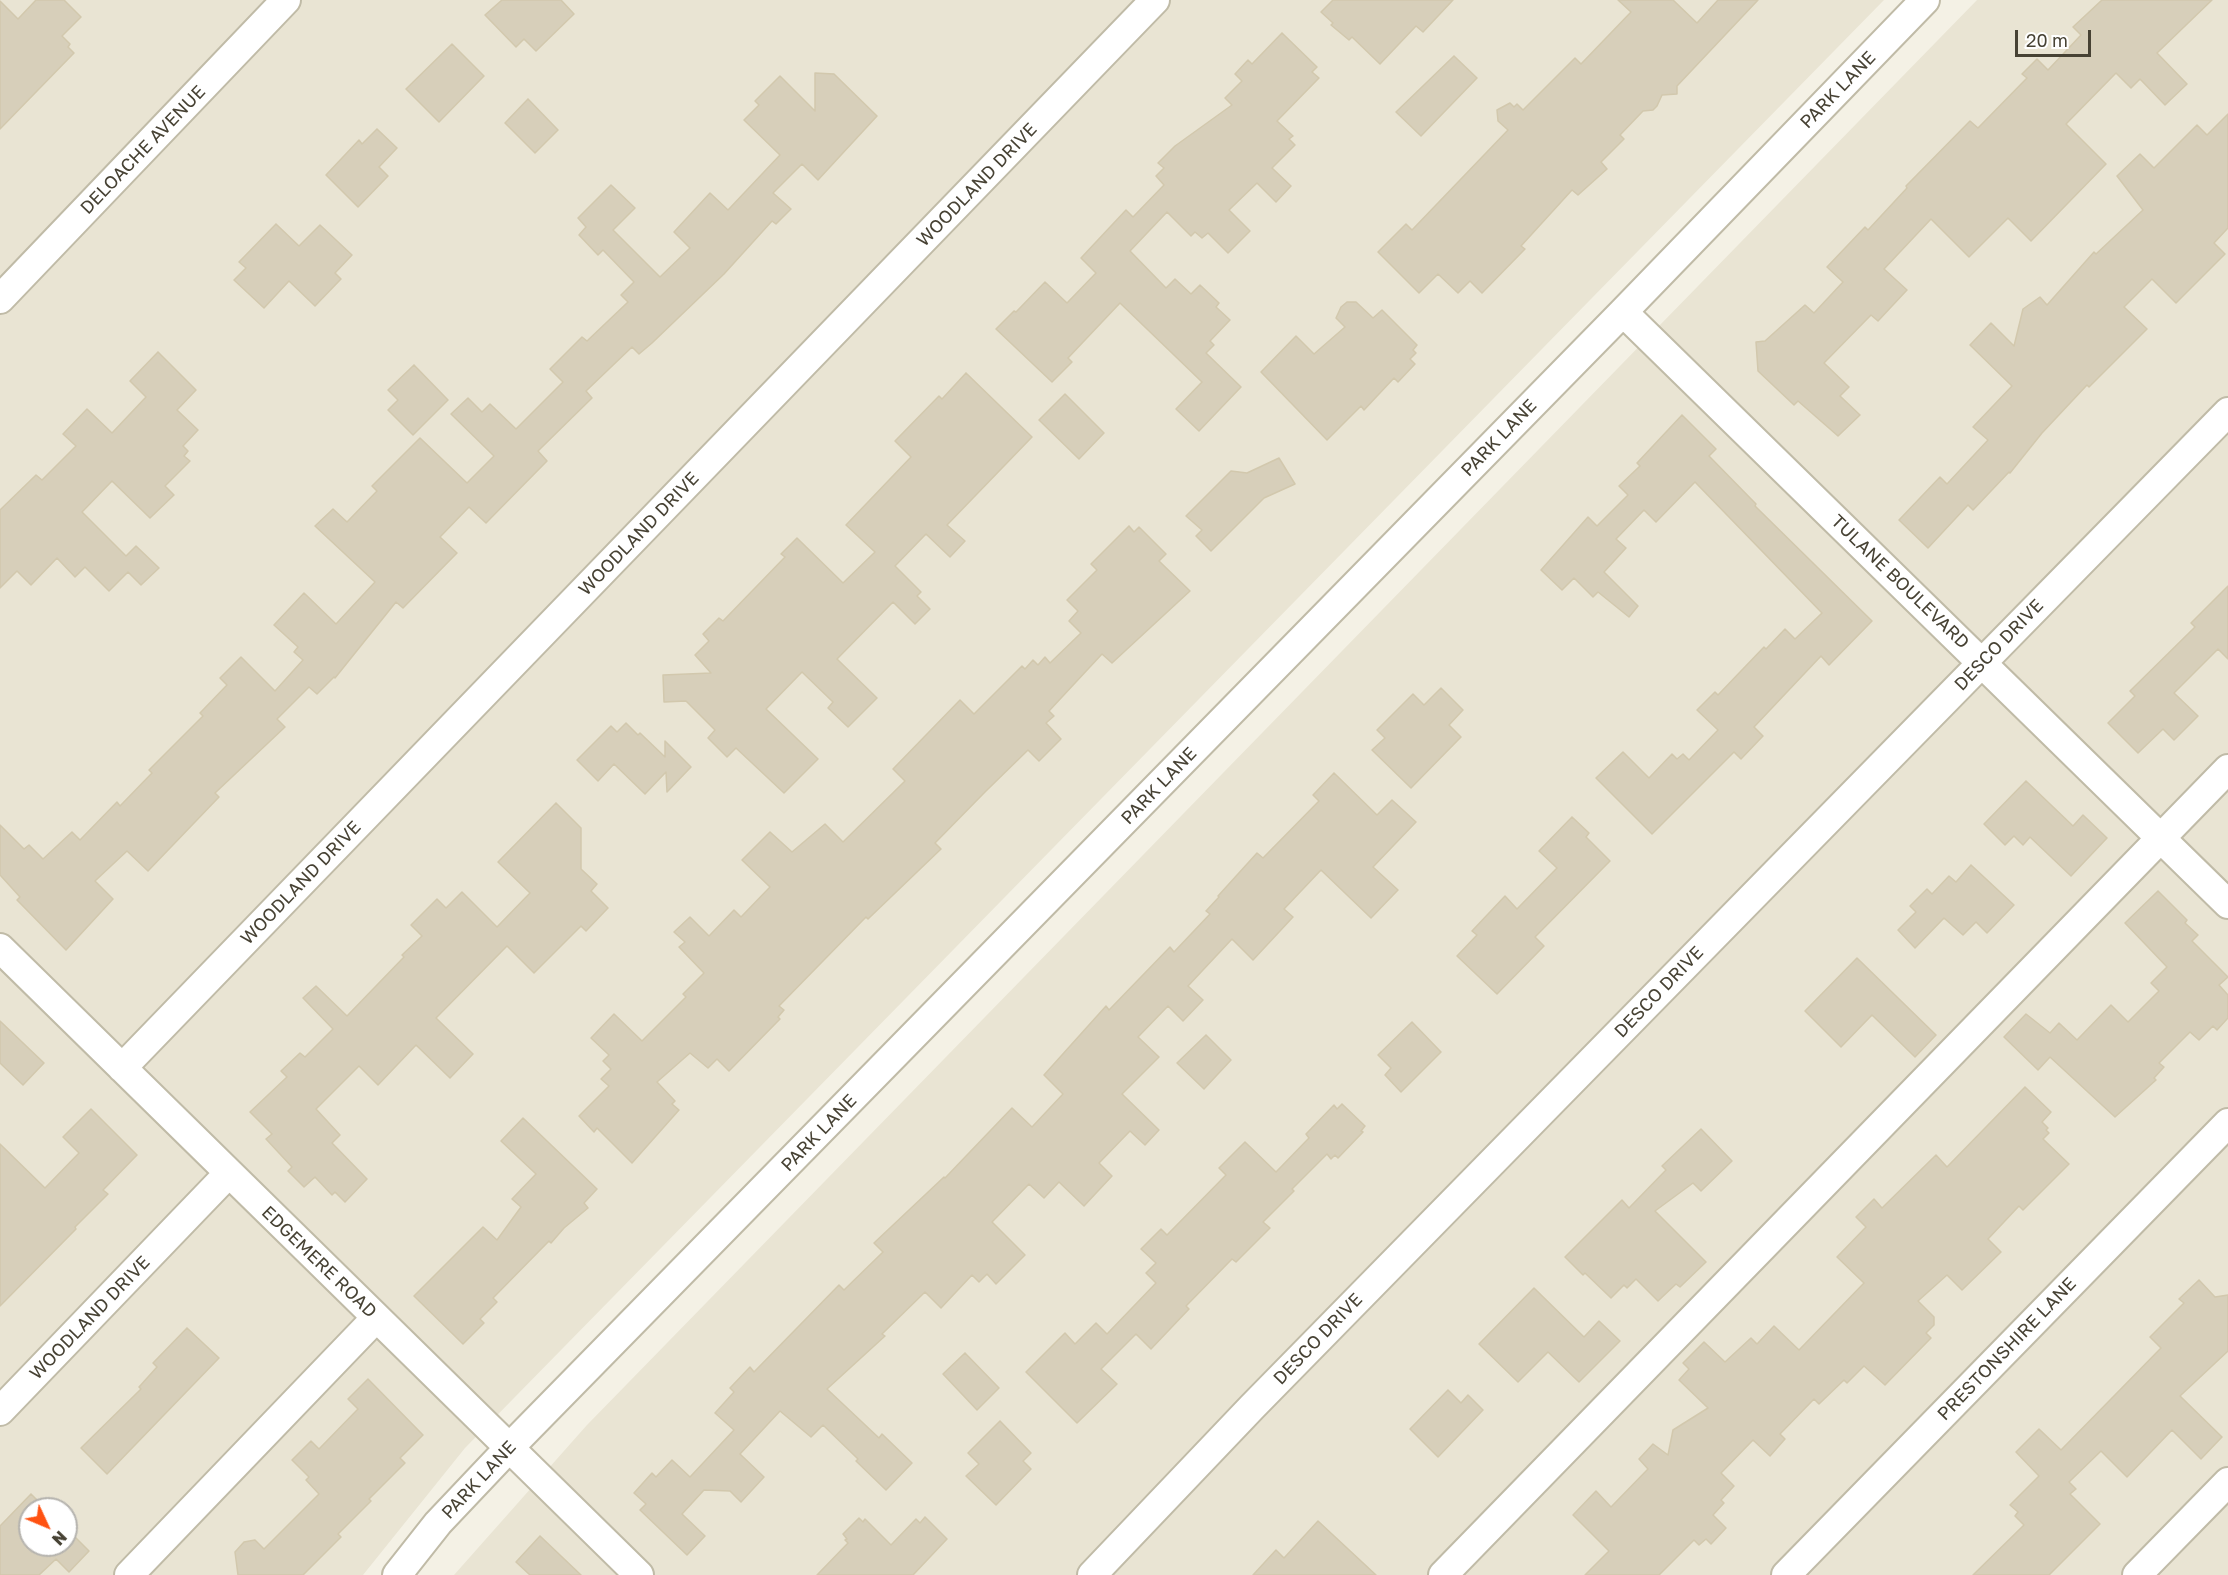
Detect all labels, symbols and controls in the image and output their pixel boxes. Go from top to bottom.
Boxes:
scale bar [2018,18,2094,56]
text: 20 m [2026,29,2068,51]
street label: PARK LANE [1796,47,1880,133]
street label: DELOACHE AVENUE [76,81,210,219]
street label: WOODLAND DRIVE [912,119,1042,251]
street label: PARK LANE [1457,395,1541,481]
street label: WOODLAND DRIVE [574,468,704,600]
street label: TULANE BOULEVARD [1826,510,1974,654]
street label: DESCO DRIVE [1950,595,2048,695]
street label: PARK LANE [1117,743,1201,829]
street label: WOODLAND DRIVE [236,817,366,949]
street label: DESCO DRIVE [1610,942,1708,1042]
street label: PARK LANE [777,1090,861,1176]
street label: EDGEMERE ROAD [257,1202,381,1322]
street label: WOODLAND DRIVE [25,1252,155,1384]
street label: PRESTONSHIRE LANE [1933,1273,2081,1425]
street label: DESCO DRIVE [1269,1289,1367,1389]
street label: PARK LANE [437,1436,521,1524]
north arrow [18,1497,78,1557]
text: N [48,1527,71,1549]

